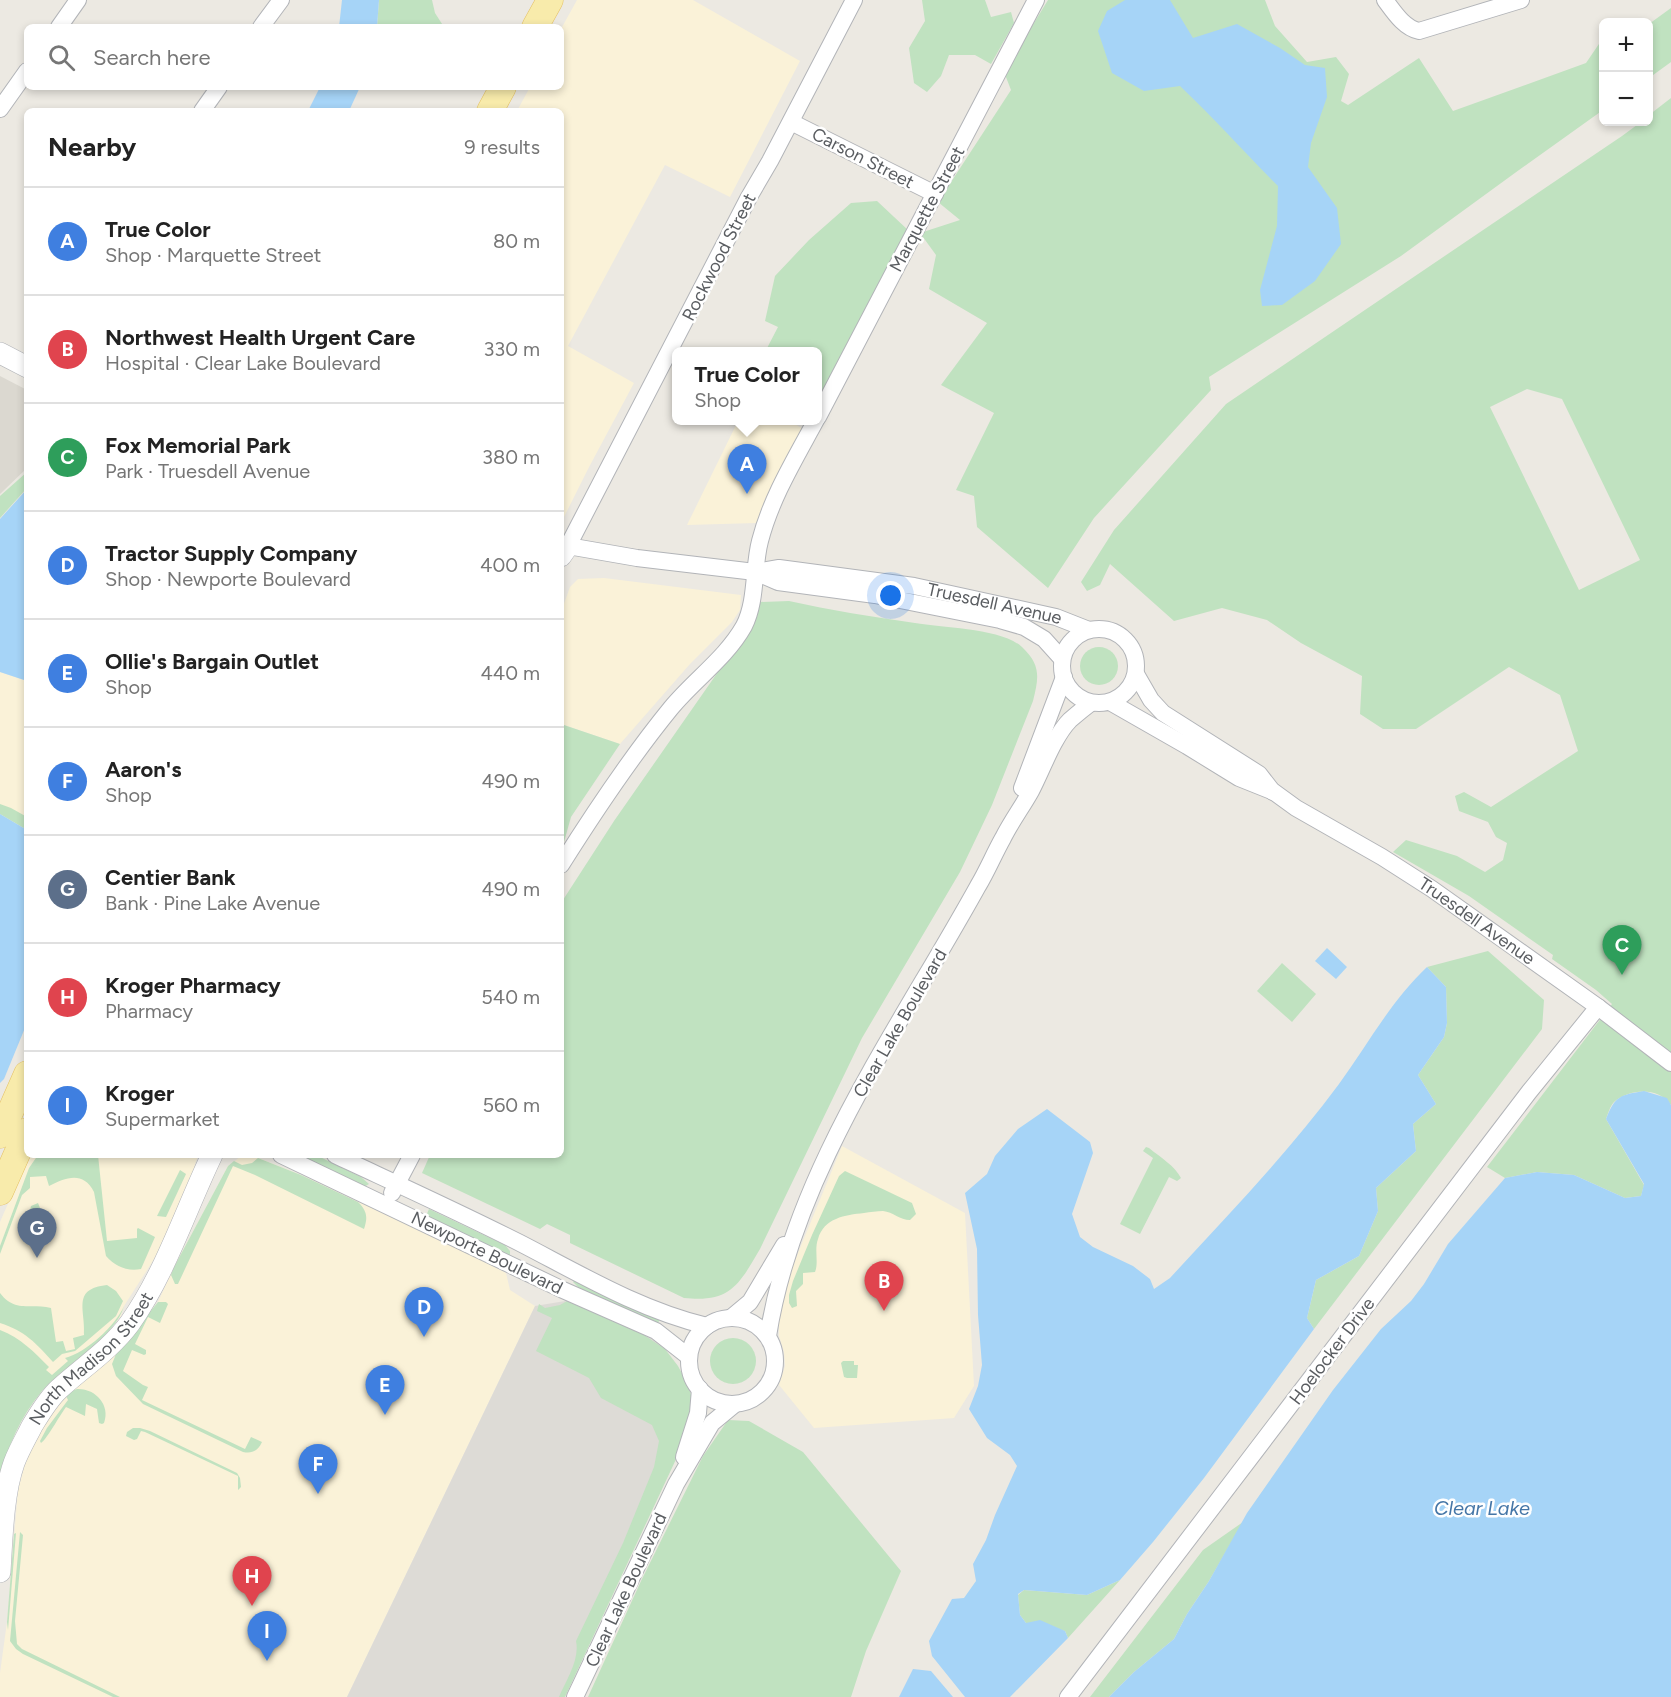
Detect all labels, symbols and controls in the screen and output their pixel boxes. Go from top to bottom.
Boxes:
map controls [1599,18,1653,126]
button: + [1599,18,1653,72]
search box [24,24,564,90]
icon: search [45,41,78,74]
text: Search here [93,44,211,71]
button: − [1599,72,1653,126]
street label: Carson Street [808,123,918,193]
text: Nearby [48,131,136,163]
text: 9 results [464,135,540,159]
street label: Marquette Street [885,142,969,276]
street label: Rockwood Street [677,189,761,325]
text: True Color [105,216,211,243]
text: A [60,229,75,253]
text: 80 m [493,229,540,253]
text: Shop · Marquette Street [105,243,321,267]
text: Northwest Health Urgent Care [105,324,415,351]
text: B [61,337,74,361]
text: 330 m [483,337,540,361]
popup [672,347,822,425]
text: Hospital · Clear Lake Boulevard [105,351,381,375]
text: True Color [694,361,800,388]
text: Shop [694,388,741,412]
text: Fox Memorial Park [105,432,291,459]
pin: A [728,444,766,494]
text: C [60,445,75,469]
text: 380 m [482,445,540,469]
text: Park · Truesdell Avenue [105,459,310,483]
text: Tractor Supply Company [105,540,357,567]
text: D [61,553,75,577]
text: 400 m [480,553,540,577]
text: Shop · Newporte Boulevard [105,567,351,591]
street label: Truesdell Avenue [925,578,1065,629]
your location [876,581,905,610]
text: Ollie's Bargain Outlet [105,648,319,675]
text: E [62,661,73,685]
text: 440 m [480,661,540,685]
text: Shop [105,675,152,699]
text: Aaron's [105,756,181,783]
text: F [62,769,73,793]
text: 490 m [481,769,540,793]
text: Shop [105,783,152,807]
text: Centier Bank [105,864,236,891]
street label: Truesdell Avenue [1415,872,1539,970]
text: G [60,877,75,901]
text: 490 m [481,877,540,901]
text: Bank · Pine Lake Avenue [105,891,320,915]
pin: C [1602,926,1642,975]
street label: Clear Lake Boulevard [849,945,951,1101]
text: Kroger Pharmacy [105,972,281,999]
text: H [60,985,75,1009]
text: 540 m [481,985,540,1009]
text: Pharmacy [105,999,193,1023]
text: Kroger [105,1080,174,1107]
text: I [65,1093,70,1117]
text: 560 m [482,1093,540,1117]
text: Supermarket [105,1107,220,1131]
street label: Newporte Boulevard [408,1207,566,1299]
pin: G [18,1208,57,1258]
pin: B [864,1262,904,1311]
street label: North Madison Street [24,1288,158,1429]
pin: D [404,1288,444,1337]
street label: Hoelocker Drive [1285,1293,1380,1409]
pin: E [366,1366,404,1415]
pin: F [298,1444,338,1494]
water label: Clear Lake [1434,1496,1530,1520]
street label: Clear Lake Boulevard [581,1509,671,1671]
pin: H [232,1556,272,1606]
pin: I [248,1612,286,1661]

